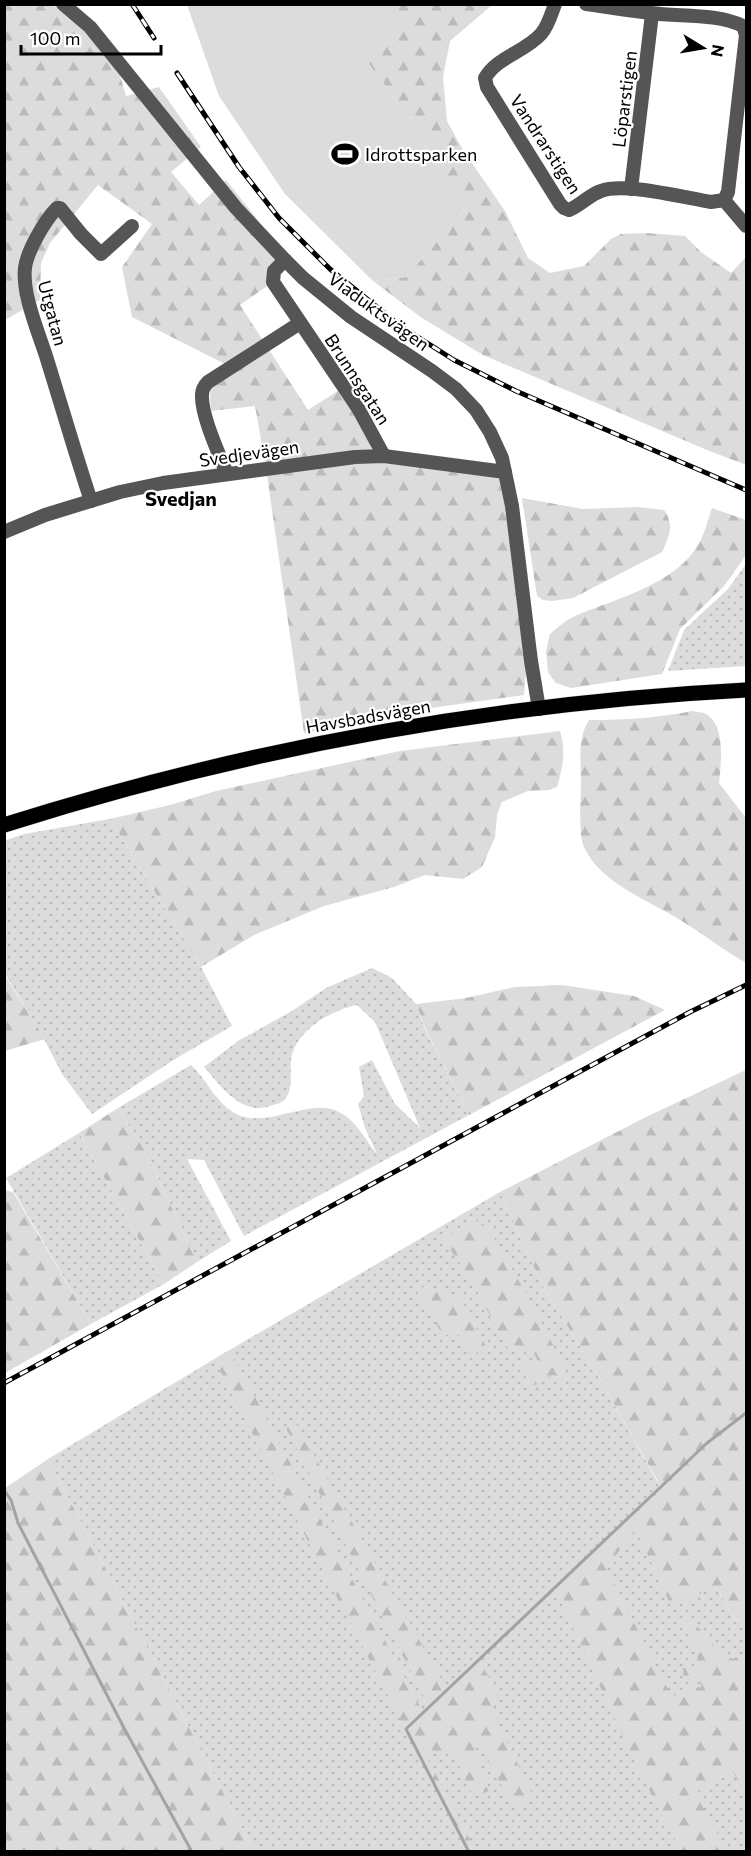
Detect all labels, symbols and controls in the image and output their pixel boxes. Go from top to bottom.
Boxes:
scale bar [21,18,160,56]
north arrow [673,18,733,78]
text: 100 m [30,27,80,49]
text: N [708,43,729,59]
street label: Löparstigen [607,49,641,149]
street label: Vandrarstigen [506,90,586,198]
sports icon: Idrottsparken [330,139,360,169]
place label: Idrottsparken [365,143,477,165]
street label: Viaduktsvägen [324,267,434,355]
street label: Utgatan [34,278,72,348]
street label: Brunnsgatan [320,329,396,429]
street label: Svedjevägen [198,435,300,471]
district label: Svedjan [145,486,217,510]
street label: Havsbadsvägen [304,694,432,738]

